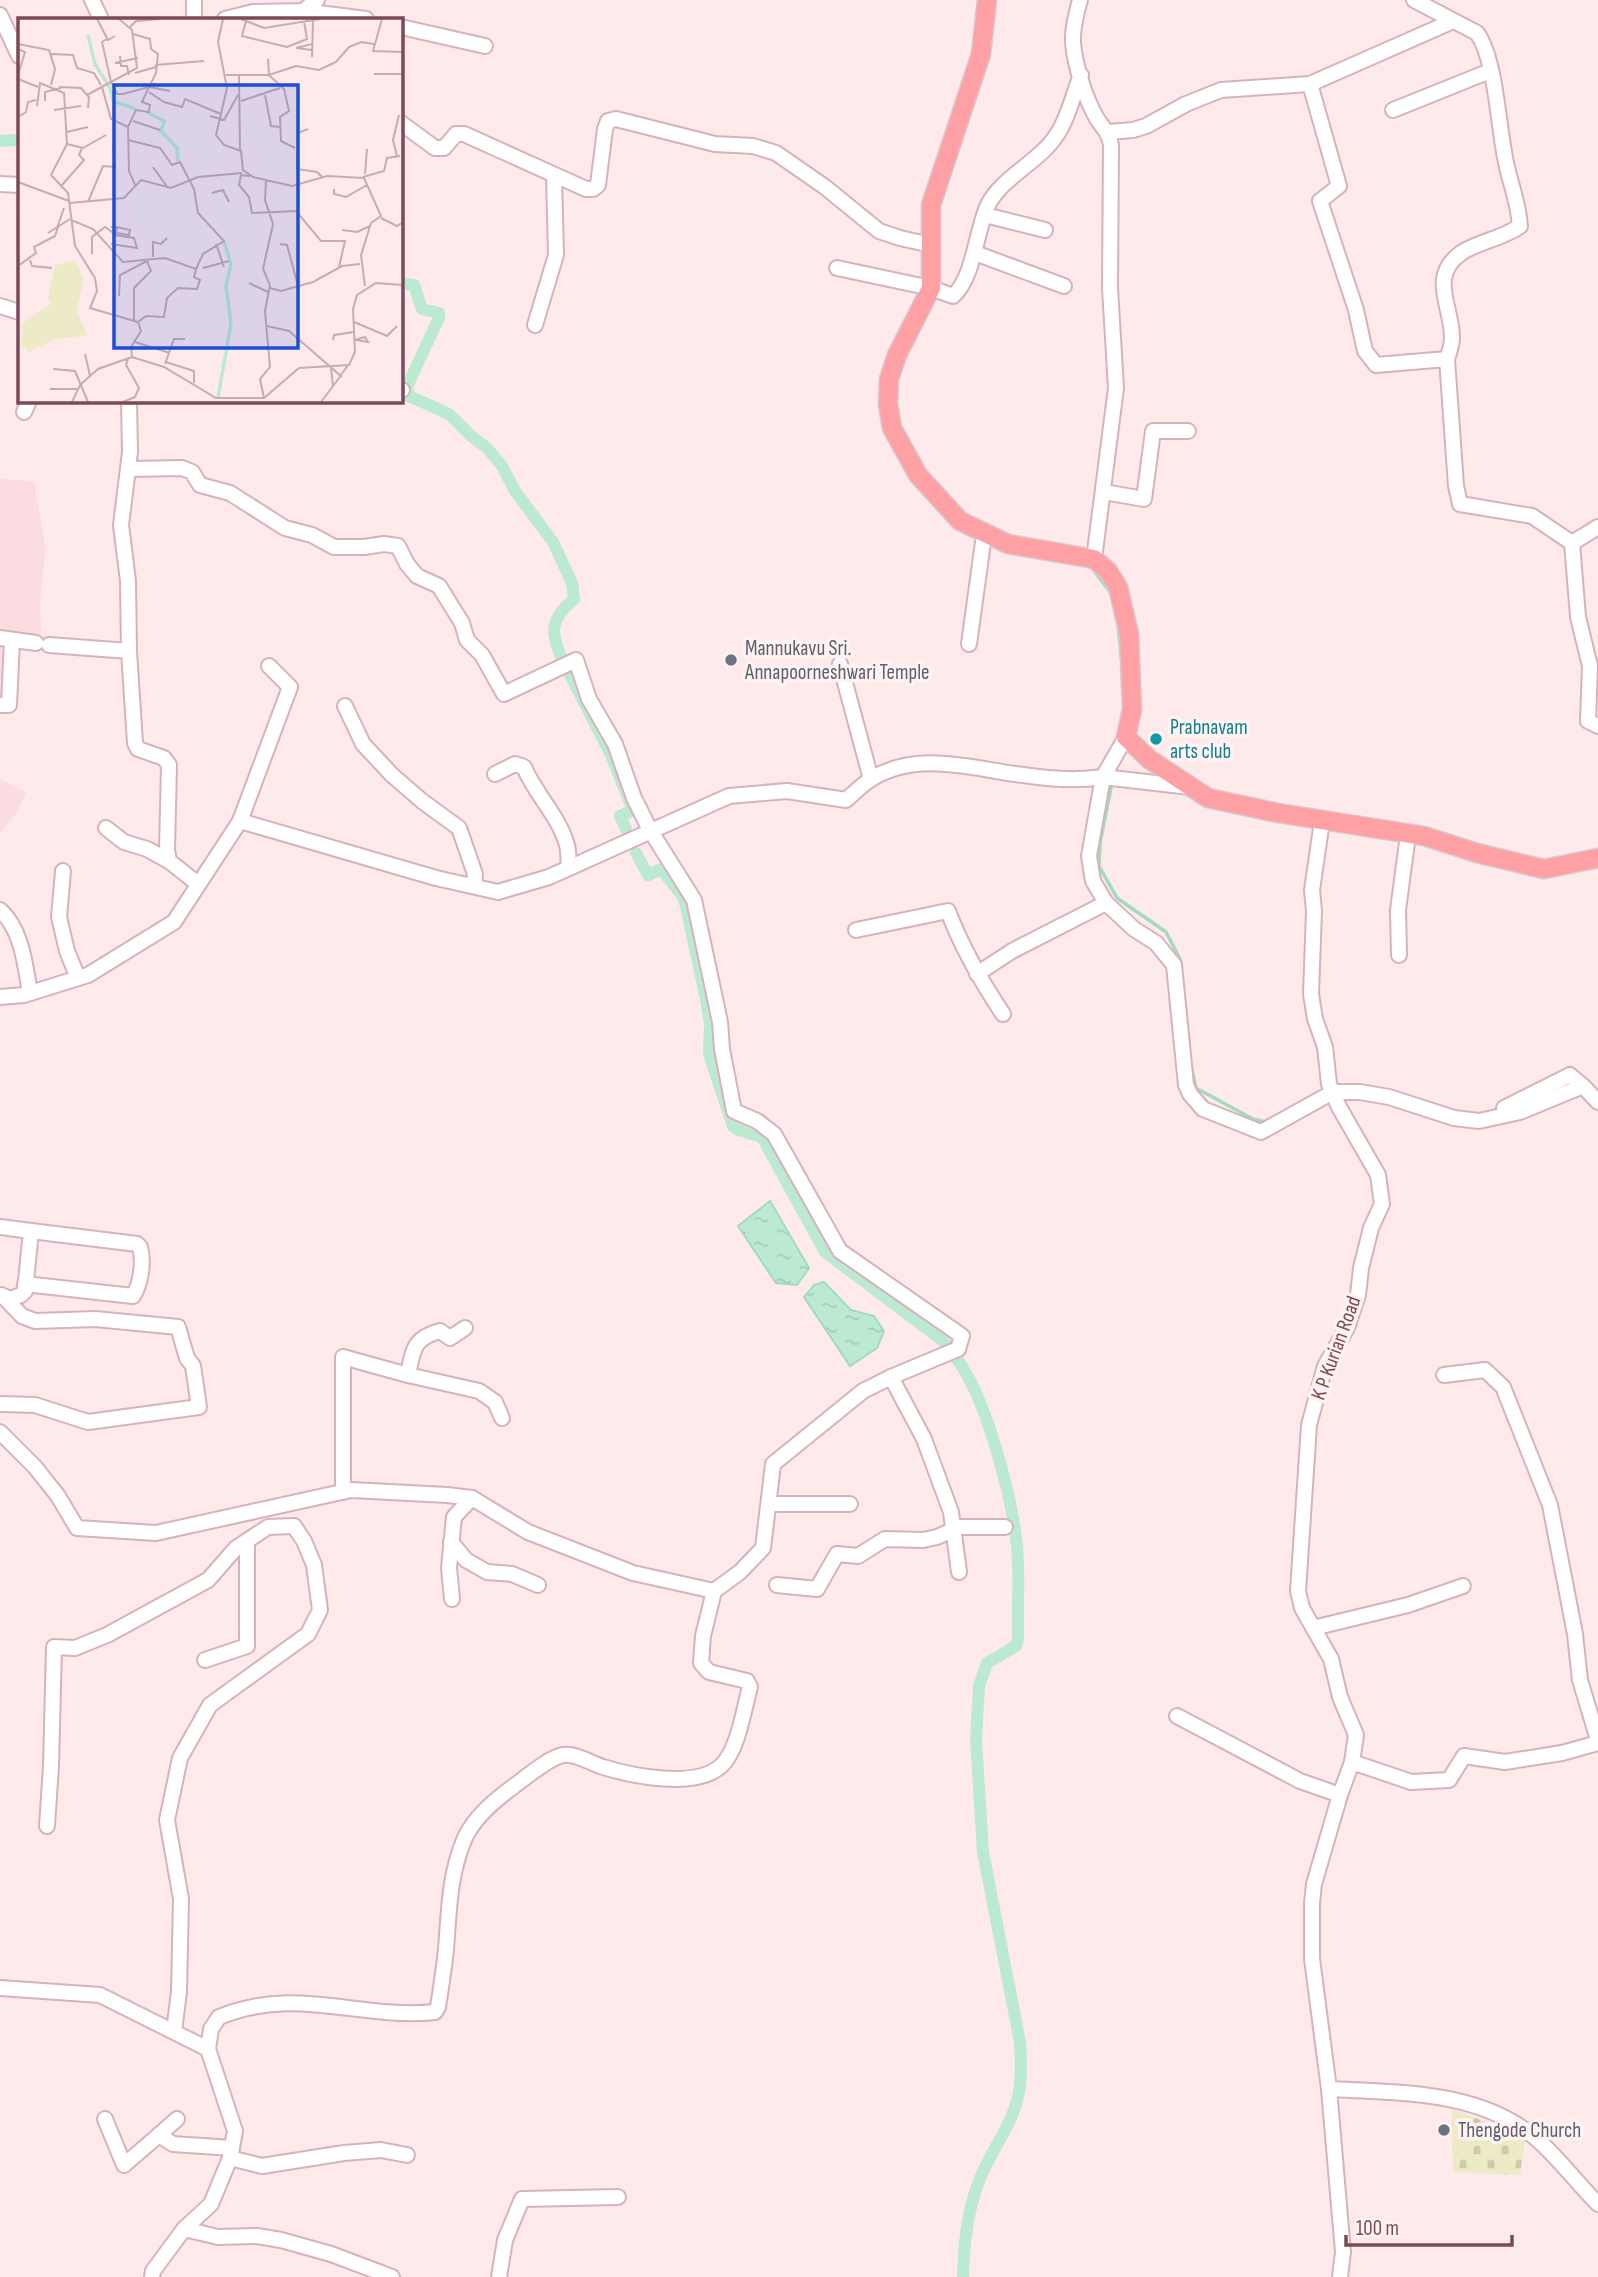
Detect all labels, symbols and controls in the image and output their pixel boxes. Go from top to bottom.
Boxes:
inset map [18,18,402,402]
place label: Mannukavu Sri. Annapoorneshwari Temple [744,636,930,685]
marker: Mannukavu Sri. Annapoorneshwari Temple [723,652,739,668]
place label: Prabnavam arts club [1170,715,1248,764]
marker: Prabnavam arts club [1148,731,1164,747]
street label: K P Kurian Road [1306,1293,1366,1403]
place label: Thengode Church [1458,2118,1581,2143]
marker: Thengode Church [1436,2122,1452,2138]
scale bar [1346,2204,1512,2248]
text: 100 m [1356,2216,1399,2241]

